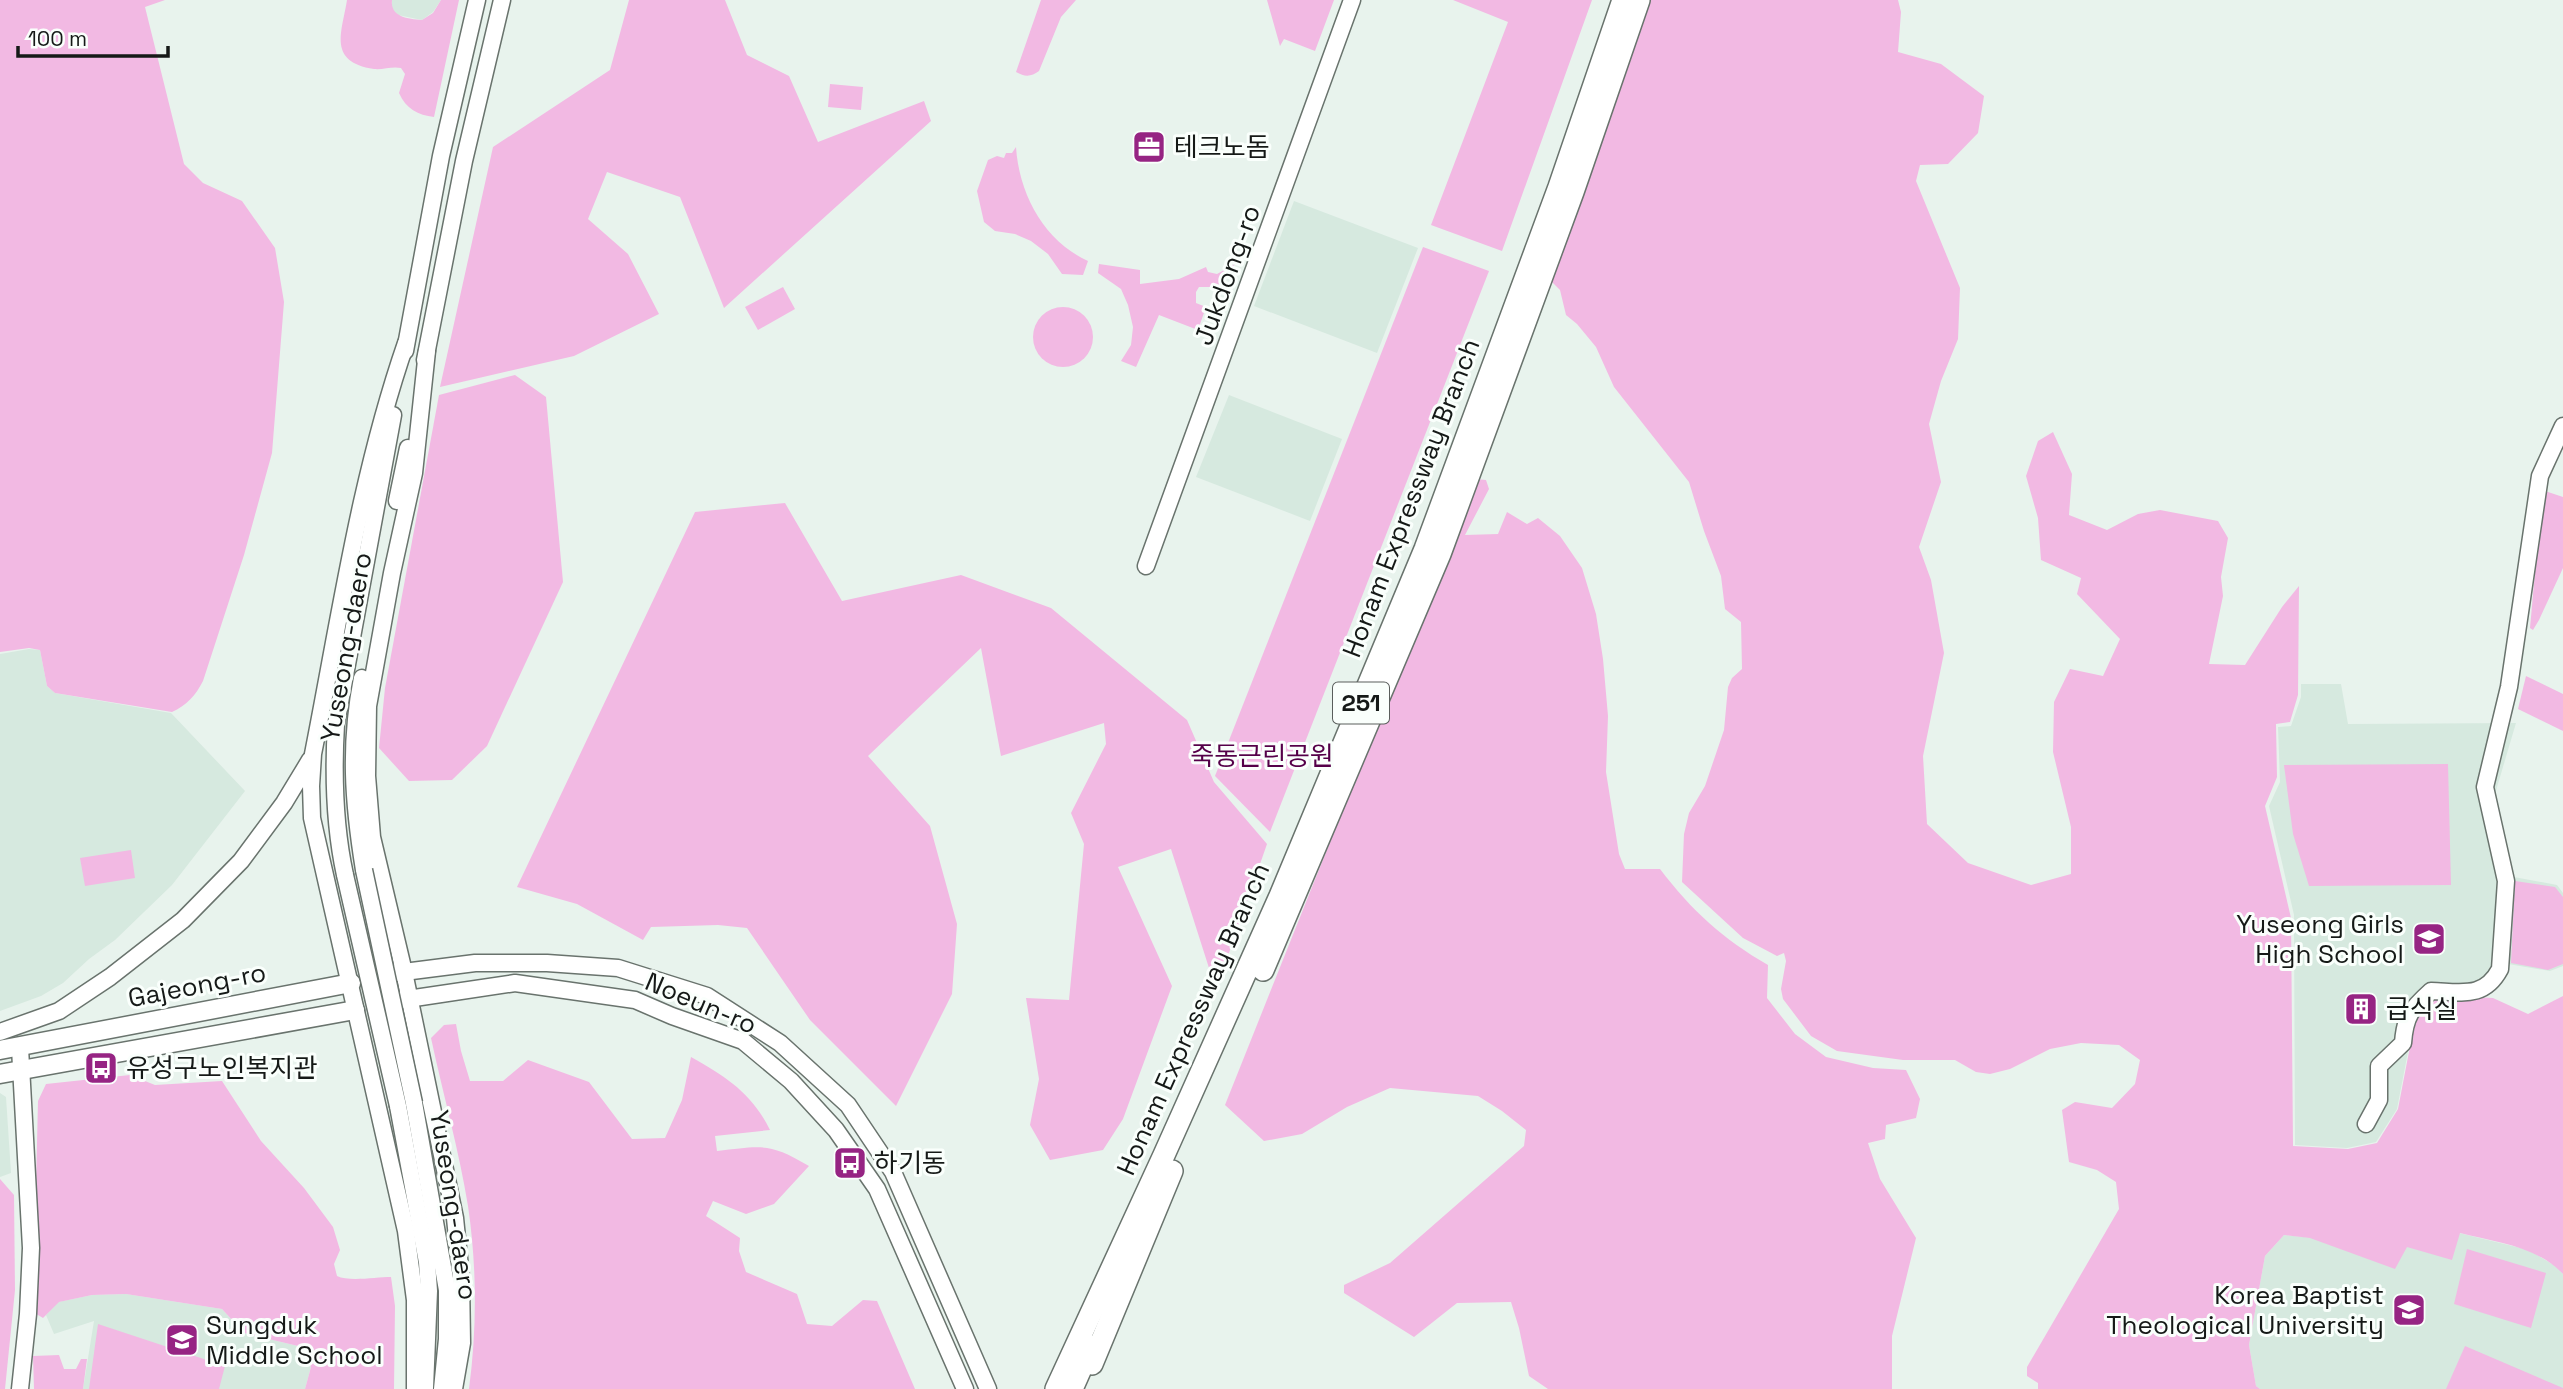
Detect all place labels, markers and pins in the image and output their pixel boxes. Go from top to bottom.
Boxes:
office icon: 테크노돔 [1130,128,1168,166]
place label: 테크노돔 [1174,130,1270,164]
place label: Yuseong Girls High School [2236,907,2404,971]
school or university icon: Yuseong Girls High School [2410,920,2448,958]
building icon: 급식실 [2342,990,2380,1028]
place label: 급식실 [2386,992,2458,1026]
bus stop icon: 유성구노인복지관 [82,1049,120,1087]
place label: 유성구노인복지관 [126,1051,317,1085]
bus stop icon: 하기동 [831,1144,869,1182]
place label: 하기동 [874,1146,946,1180]
place label: Korea Baptist Theological University [2106,1278,2384,1342]
school or university icon: Korea Baptist Theological University [2390,1291,2428,1329]
place label: Sungduk Middle School [206,1308,383,1372]
school or university icon: Sungduk Middle School [163,1321,201,1359]

